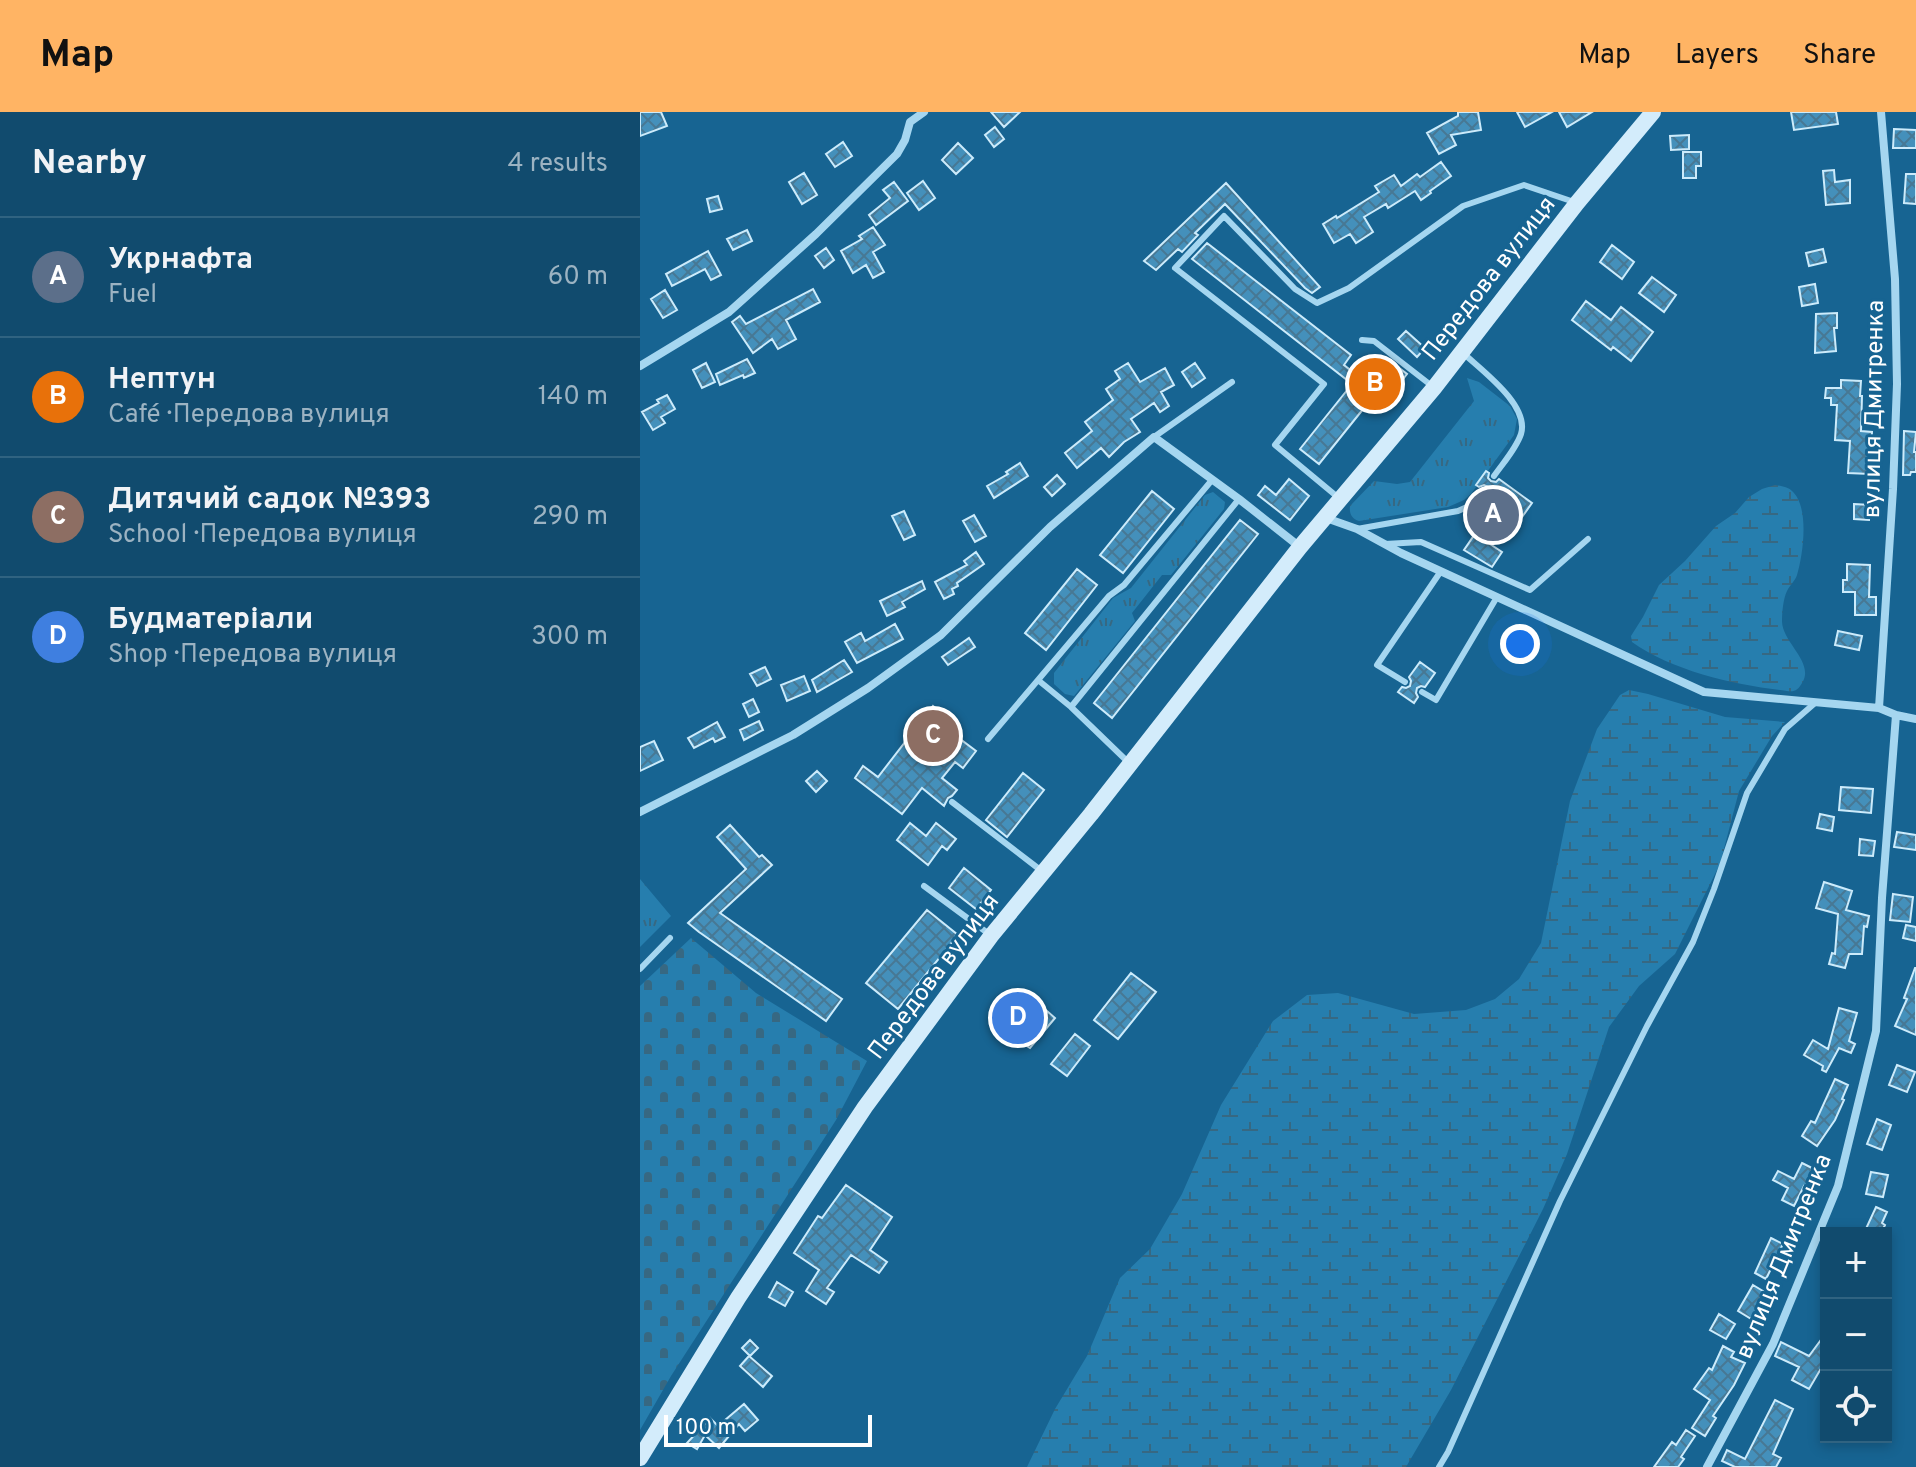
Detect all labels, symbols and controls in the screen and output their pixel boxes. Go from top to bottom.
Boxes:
text: Map [40,32,114,81]
text: Map [1578,38,1631,74]
text: Layers [1675,38,1759,74]
text: Share [1803,38,1876,74]
text: Nearby [32,143,147,186]
text: 4 results [507,148,608,181]
street label: Передова вулиця [1416,191,1563,367]
text: Укрнафта [108,242,253,279]
text: A [49,261,67,294]
text: 60 m [548,261,608,294]
text: Fuel [108,279,157,312]
street label: вулиця Дмитренка [1858,300,1892,518]
pin: B [1349,354,1401,414]
text: Нептун [108,362,216,399]
text: B [49,381,67,414]
text: 140 m [538,381,608,414]
text: Café · Передова вулиця [108,399,390,432]
text: Дитячий садок №393 [108,482,431,519]
pin: A [1467,485,1519,545]
text: C [50,501,66,534]
text: 290 m [532,501,608,534]
text: School · Передова вулиця [108,519,417,552]
text: Будматеріали [108,602,313,639]
text: D [49,621,67,654]
text: 300 m [531,621,608,654]
your location [1500,624,1540,664]
text: Shop · Передова вулиця [108,639,397,672]
pin: C [907,706,959,766]
street label: Передова вулиця [862,888,1007,1066]
pin: D [992,988,1044,1048]
street label: вулиця Дмитренка [1730,1150,1840,1363]
map controls [1820,1227,1892,1443]
button: + [1820,1227,1892,1299]
button: − [1820,1299,1892,1371]
button: locate [1820,1371,1892,1443]
scale bar [664,1411,872,1447]
text: 100 m [676,1415,736,1442]

